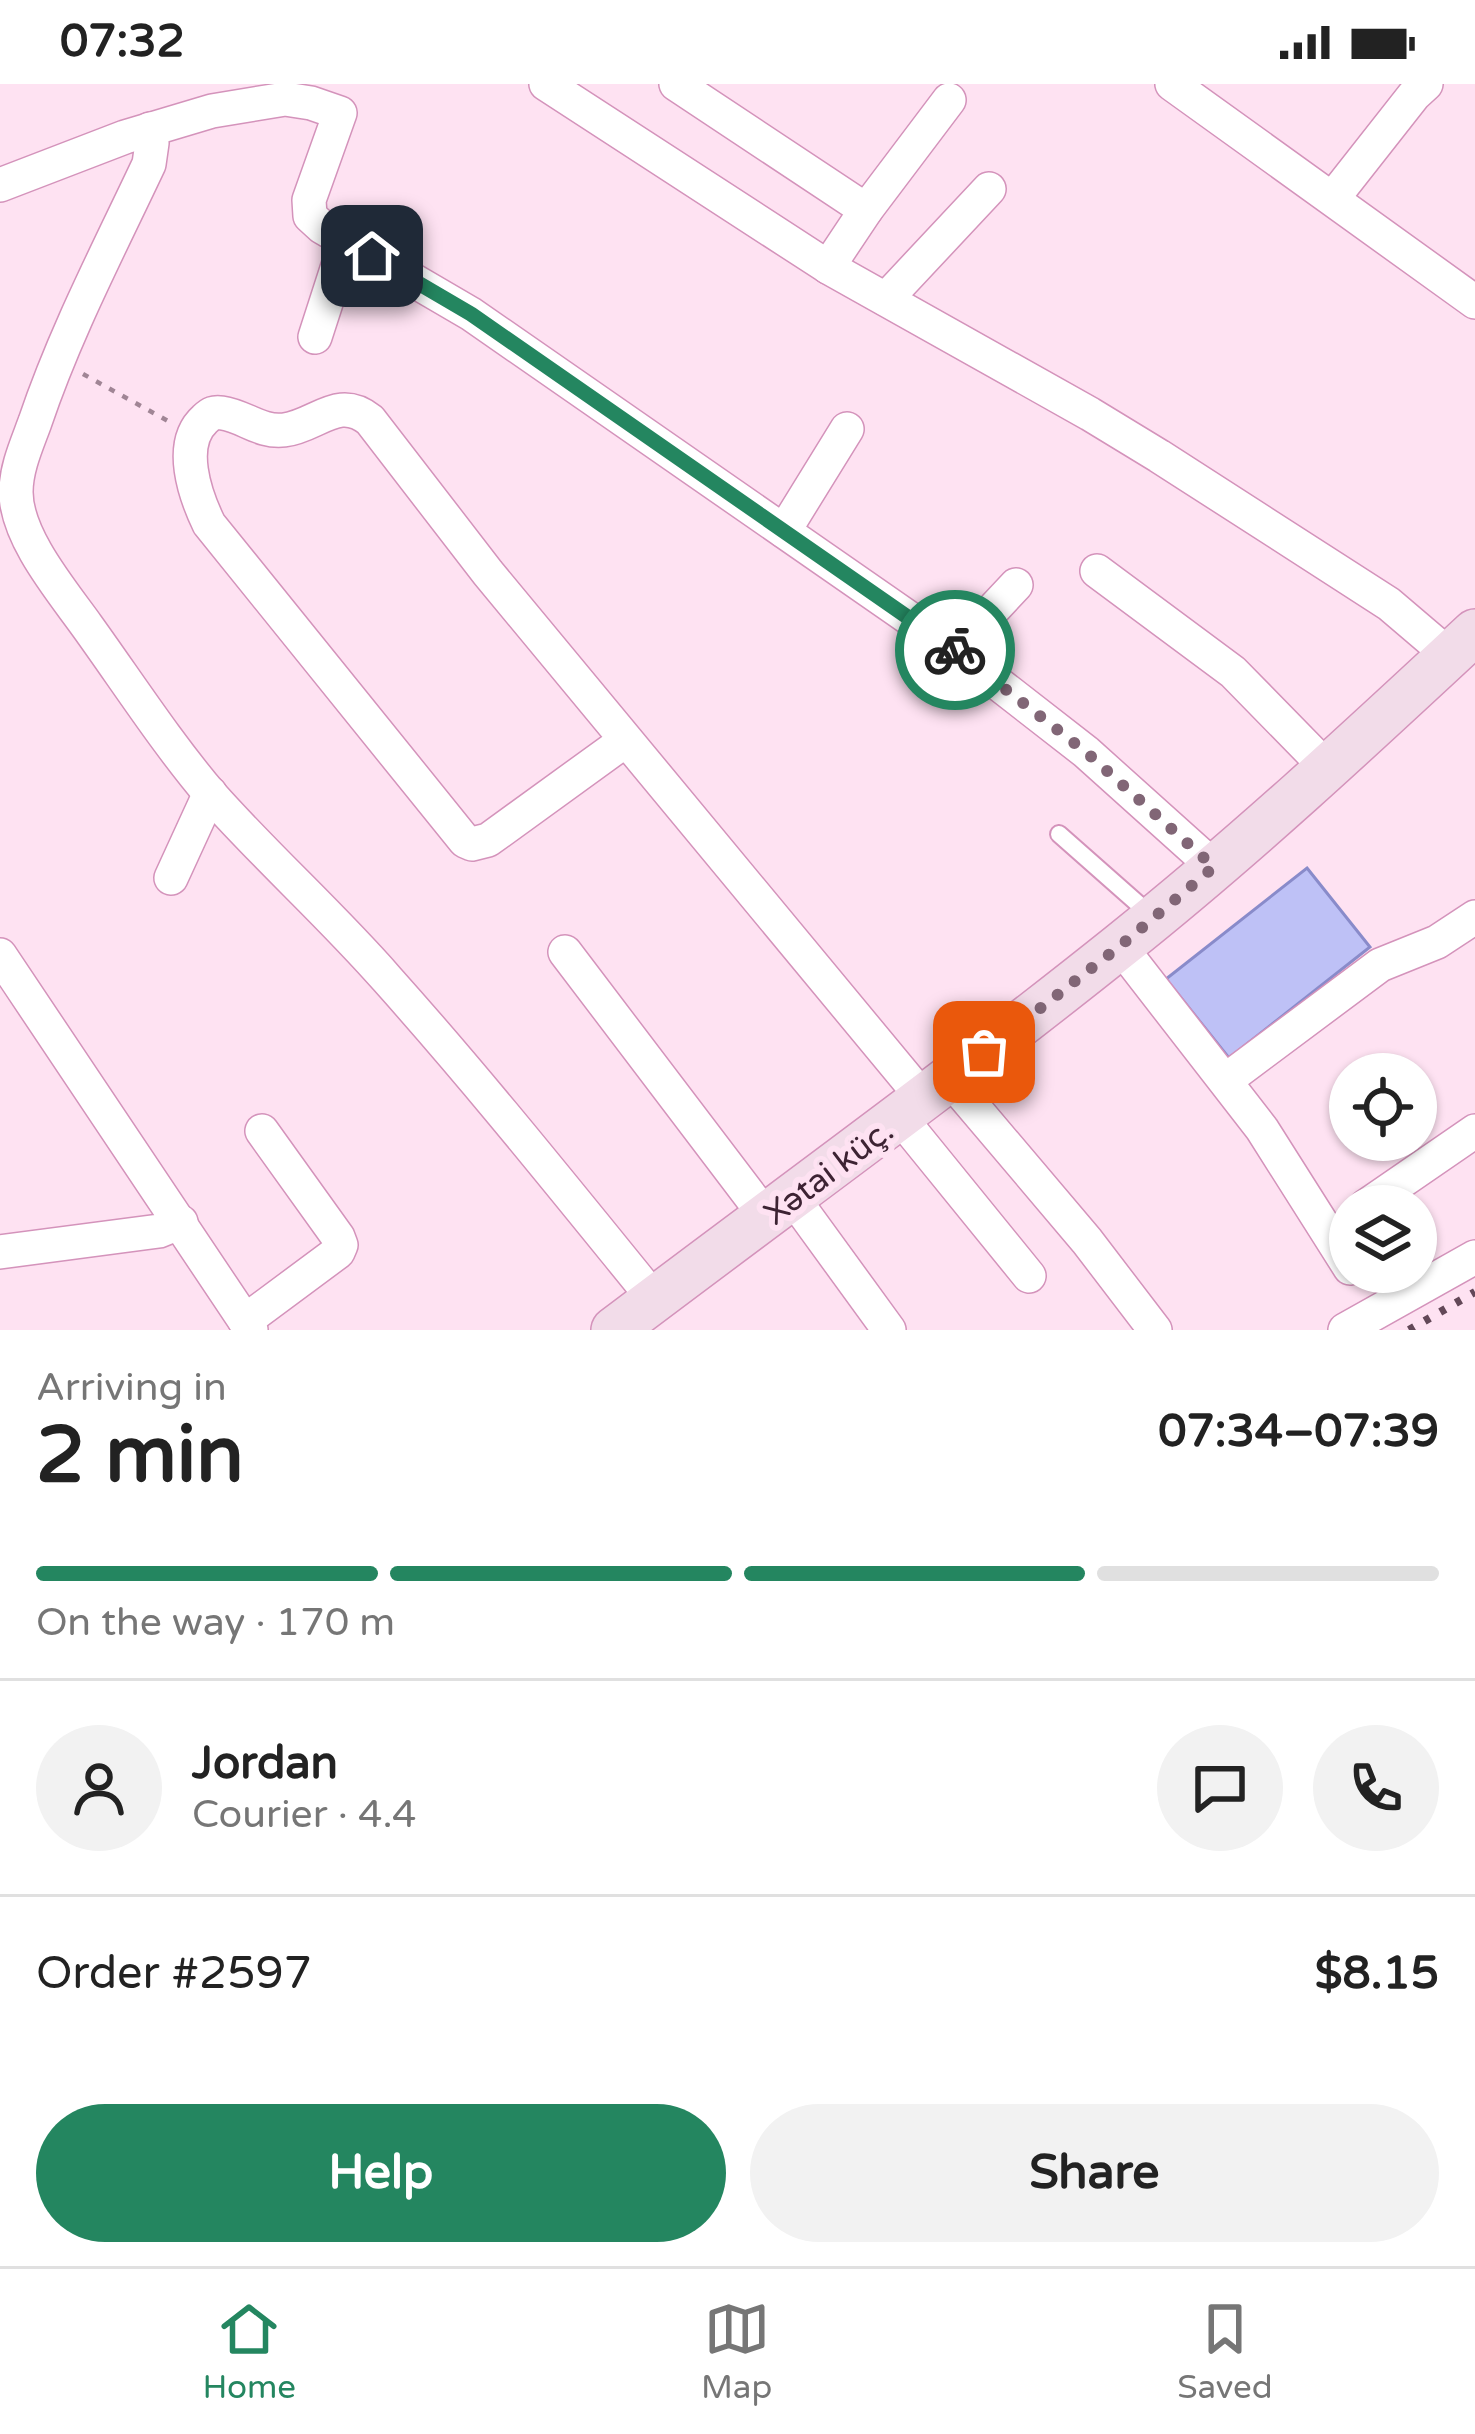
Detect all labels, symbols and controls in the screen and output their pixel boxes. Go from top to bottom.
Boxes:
text: 07:32 [60,15,185,69]
pin [321,205,423,307]
icon: home [339,223,405,289]
courier [895,590,1015,710]
icon: bike [922,617,988,683]
pin [933,1001,1035,1103]
icon: bag [951,1019,1017,1085]
map controls [1329,1053,1437,1293]
button: locate [1329,1053,1437,1161]
street label: Xətai küç. [757,1111,901,1233]
button: layers [1329,1185,1437,1293]
text: Arriving in [36,1364,227,1411]
text: 07:34–07:39 [1158,1405,1439,1459]
text: 2 min [36,1409,244,1503]
text: On the way · 170 m [36,1599,395,1646]
button: person [36,1725,162,1851]
button: chat [1157,1725,1283,1851]
button: phone [1313,1725,1439,1851]
text: Jordan [192,1737,338,1791]
text: Courier · 4.4 [192,1791,416,1838]
text: Order #2597 [36,1947,312,2001]
text: $8.15 [1315,1947,1439,2001]
button: Help [36,2104,726,2242]
button: Share [750,2104,1439,2242]
tab: Home [202,2296,296,2407]
tab: Map [701,2296,772,2407]
tab: Saved [1177,2296,1273,2407]

